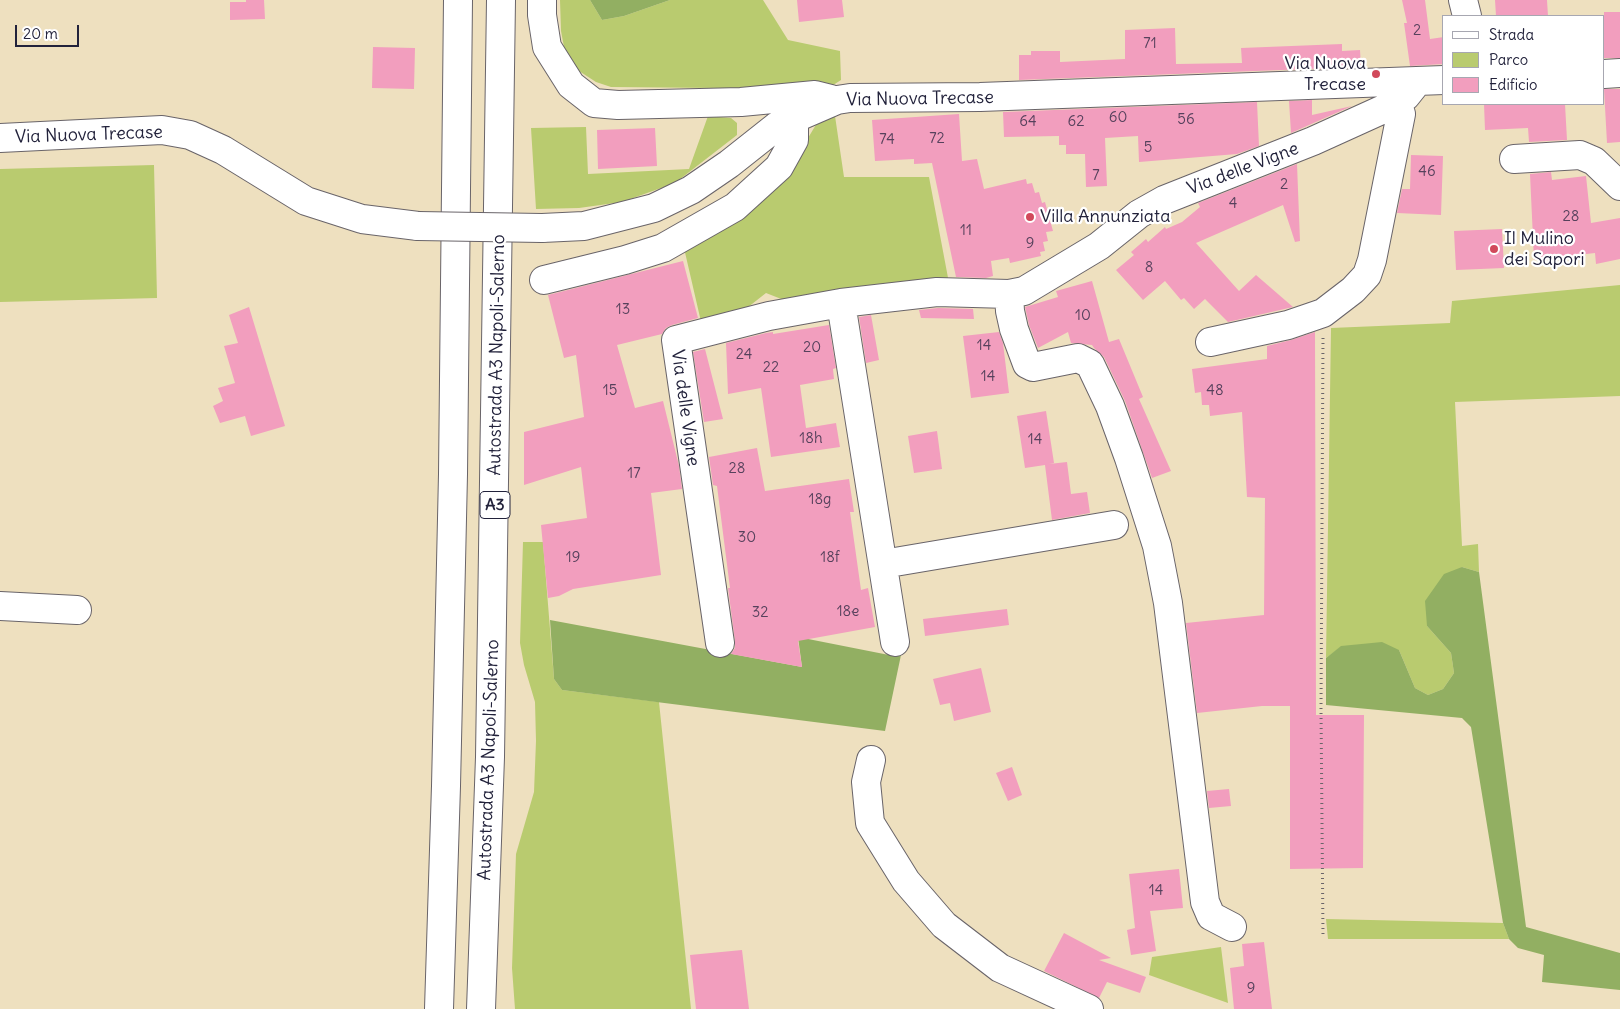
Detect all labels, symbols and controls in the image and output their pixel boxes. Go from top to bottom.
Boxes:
scale bar [18,15,81,47]
legend [1442,15,1605,105]
house number: 2 [1413,22,1421,40]
text: 20 m [23,24,58,43]
text: Strada [1489,25,1534,44]
house number: 71 [1143,35,1157,53]
text: Parco [1489,50,1528,69]
place label: Via Nuova Trecase [1284,53,1366,96]
marker: Via Nuova Trecase [1370,68,1382,80]
text: Edificio [1489,75,1537,94]
street label: Via Nuova Trecase [846,87,994,111]
house number: 60 [1109,109,1127,127]
house number: 56 [1177,111,1195,129]
house number: 64 [1019,113,1037,131]
house number: 62 [1068,113,1084,131]
street label: Via Nuova Trecase [15,122,163,148]
house number: 72 [929,130,945,148]
house number: 74 [879,131,895,149]
street label: Via delle Vigne [1184,138,1302,200]
house number: 5 [1144,139,1152,157]
house number: 46 [1418,163,1436,181]
house number: 7 [1092,167,1100,185]
house number: 2 [1280,176,1288,194]
house number: 4 [1229,195,1237,213]
place label: Villa Annunziata [1040,206,1170,228]
house number: 28 [1563,208,1579,226]
marker: Villa Annunziata [1024,211,1036,223]
house number: 11 [960,222,972,240]
place label: Il Mulino dei Sapori [1504,228,1585,270]
street label: Autostrada A3 Napoli-Salerno [484,234,510,476]
house number: 9 [1026,235,1034,253]
marker: Il Mulino dei Sapori [1488,243,1500,255]
house number: 8 [1145,259,1153,277]
house number: 13 [616,301,630,319]
house number: 10 [1075,307,1091,325]
house number: 14 [977,337,991,355]
house number: 20 [803,339,821,357]
house number: 24 [736,346,752,364]
street label: Via delle Vigne [666,348,704,468]
house number: 22 [763,359,779,377]
house number: 14 [981,368,995,386]
house number: 15 [603,382,617,400]
house number: 48 [1206,382,1224,400]
house number: 18h [799,430,823,448]
house number: 14 [1028,431,1042,449]
house number: 28 [729,460,745,478]
house number: 17 [627,465,641,483]
house number: 18g [809,491,831,509]
road number: A3 [480,492,510,518]
house number: 30 [738,529,756,547]
house number: 19 [566,549,580,567]
house number: 18f [820,549,840,567]
house number: 18e [837,603,859,621]
house number: 32 [752,604,768,622]
street label: Autostrada A3 Napoli-Salerno [474,639,504,881]
house number: 14 [1149,882,1163,900]
house number: 9 [1247,980,1255,998]

